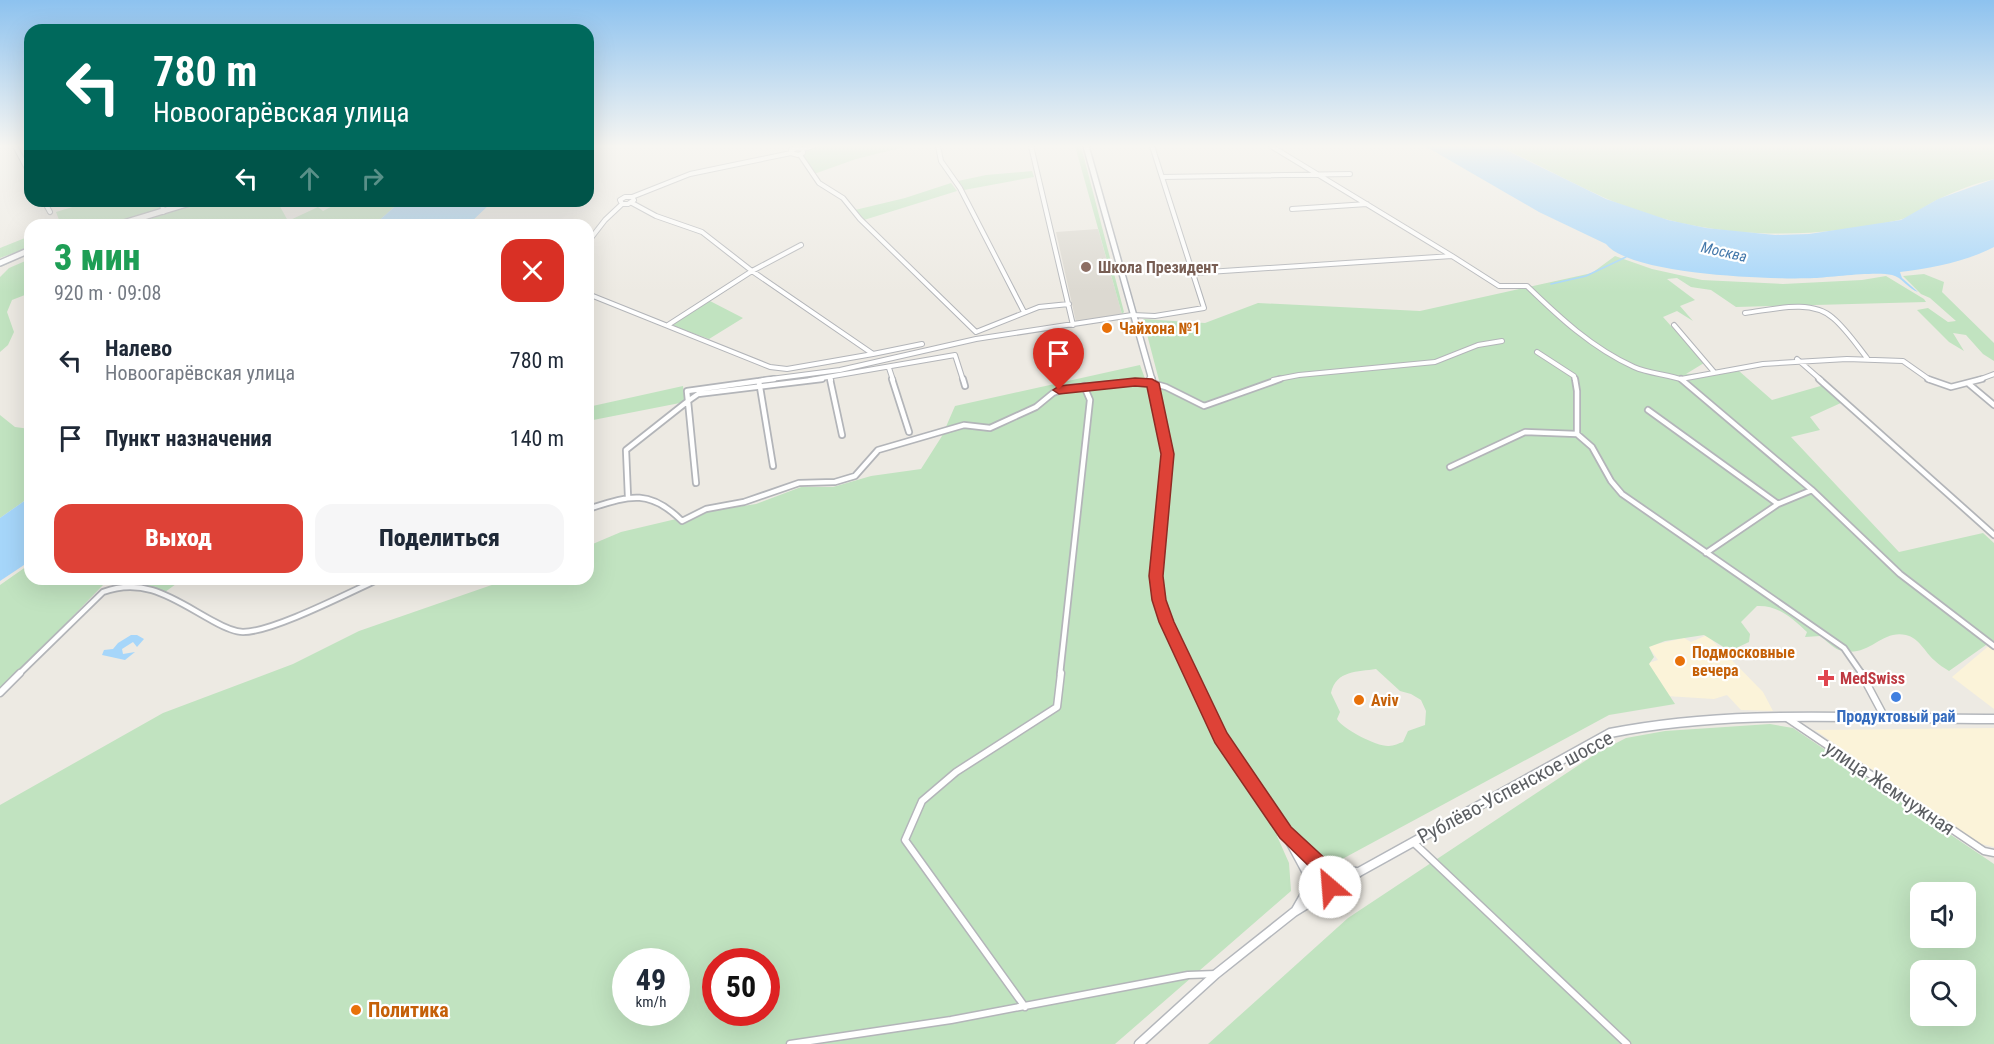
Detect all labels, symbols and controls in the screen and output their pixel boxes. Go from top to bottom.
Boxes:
text: 780 m [153,47,258,96]
icon: left [54,48,132,126]
text: Новоогарёвская улица [153,97,409,129]
icon: left [230,162,263,195]
icon: ahead [293,162,326,195]
icon: right [356,162,389,195]
text: 3 мин [54,237,140,279]
water label: Москва [1699,238,1749,266]
button: close [501,239,564,302]
place label: Школа Президент [1098,258,1219,277]
marker: Школа Президент [1079,260,1093,274]
text: 920 m · 09:08 [54,281,161,305]
place label: Чайхона №1 [1119,319,1200,338]
marker: Чайхона №1 [1100,321,1114,335]
pin [1033,328,1084,390]
text: Налево [105,336,172,361]
icon: arrive [1042,337,1075,370]
icon: left [54,344,87,377]
text: 780 m [510,348,564,373]
text: Новоогарёвская улица [105,361,295,385]
icon: arrive [54,422,87,455]
text: Пункт назначения [105,426,272,451]
text: 140 m [510,426,564,451]
button: Выход [54,504,303,573]
button: Поделиться [315,504,564,573]
place label: Подмосковные вечера [1692,643,1795,680]
marker: Подмосковные вечера [1673,654,1687,668]
marker: MedSwiss [1817,669,1835,687]
place label: MedSwiss [1840,669,1905,688]
marker: Продуктовый рай [1889,690,1903,704]
place label: Aviv [1371,691,1399,710]
marker: Aviv [1352,693,1366,707]
place label: Продуктовый рай [1836,707,1956,726]
street label: Рублёво-Успенское шоссе [1413,725,1617,849]
street label: улица Жемчужная [1821,736,1959,840]
position arrow [1298,855,1362,919]
map controls [1910,882,1976,1026]
button: sound [1910,882,1976,948]
speed limit sign: 50 [702,948,780,1026]
button: search [1910,960,1976,1026]
text: 49 [636,962,666,997]
text: km/h [636,993,666,1011]
place label: Политика [368,998,449,1022]
marker: Политика [349,1003,363,1017]

